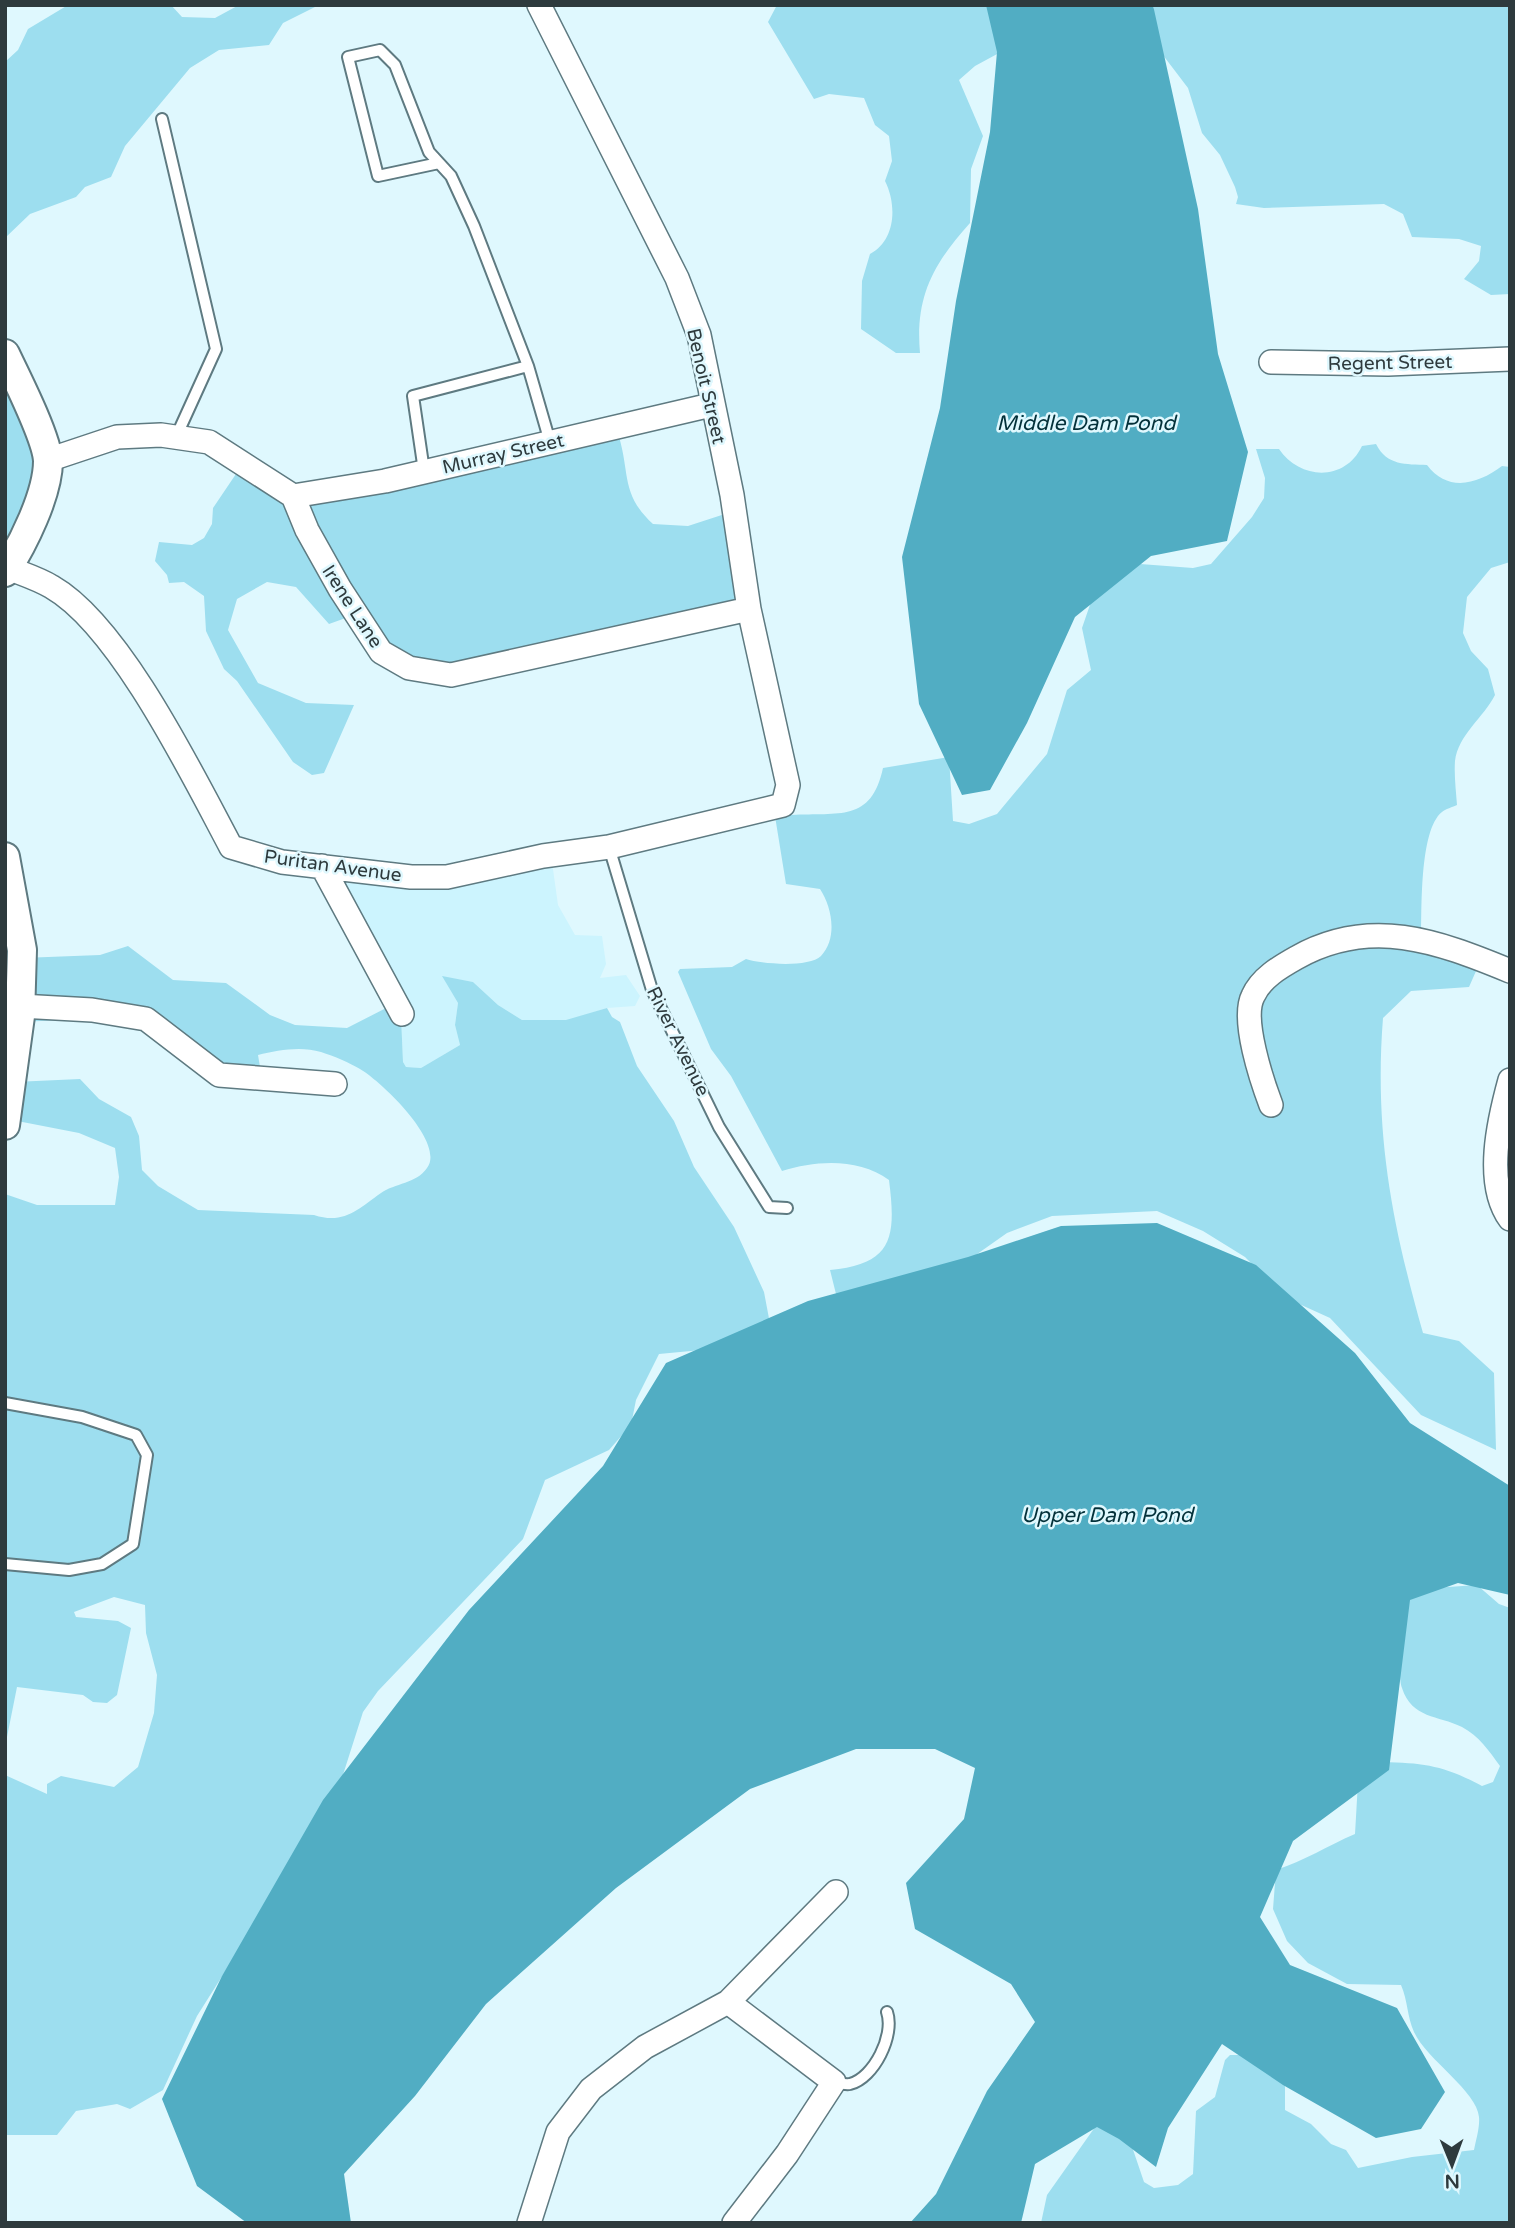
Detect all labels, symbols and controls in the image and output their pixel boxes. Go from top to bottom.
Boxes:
street label: Benoit Street [682,326,730,446]
street label: Regent Street [1327,351,1453,375]
water label: Middle Dam Pond [996,411,1178,436]
street label: Murray Street [440,429,566,479]
street label: Irene Lane [317,561,387,652]
street label: Puritan Avenue [263,845,403,887]
street label: River Avenue [642,983,714,1100]
water label: Upper Dam Pond [1021,1503,1196,1528]
north arrow [1417,2130,1487,2200]
text: N [1444,2170,1460,2192]

